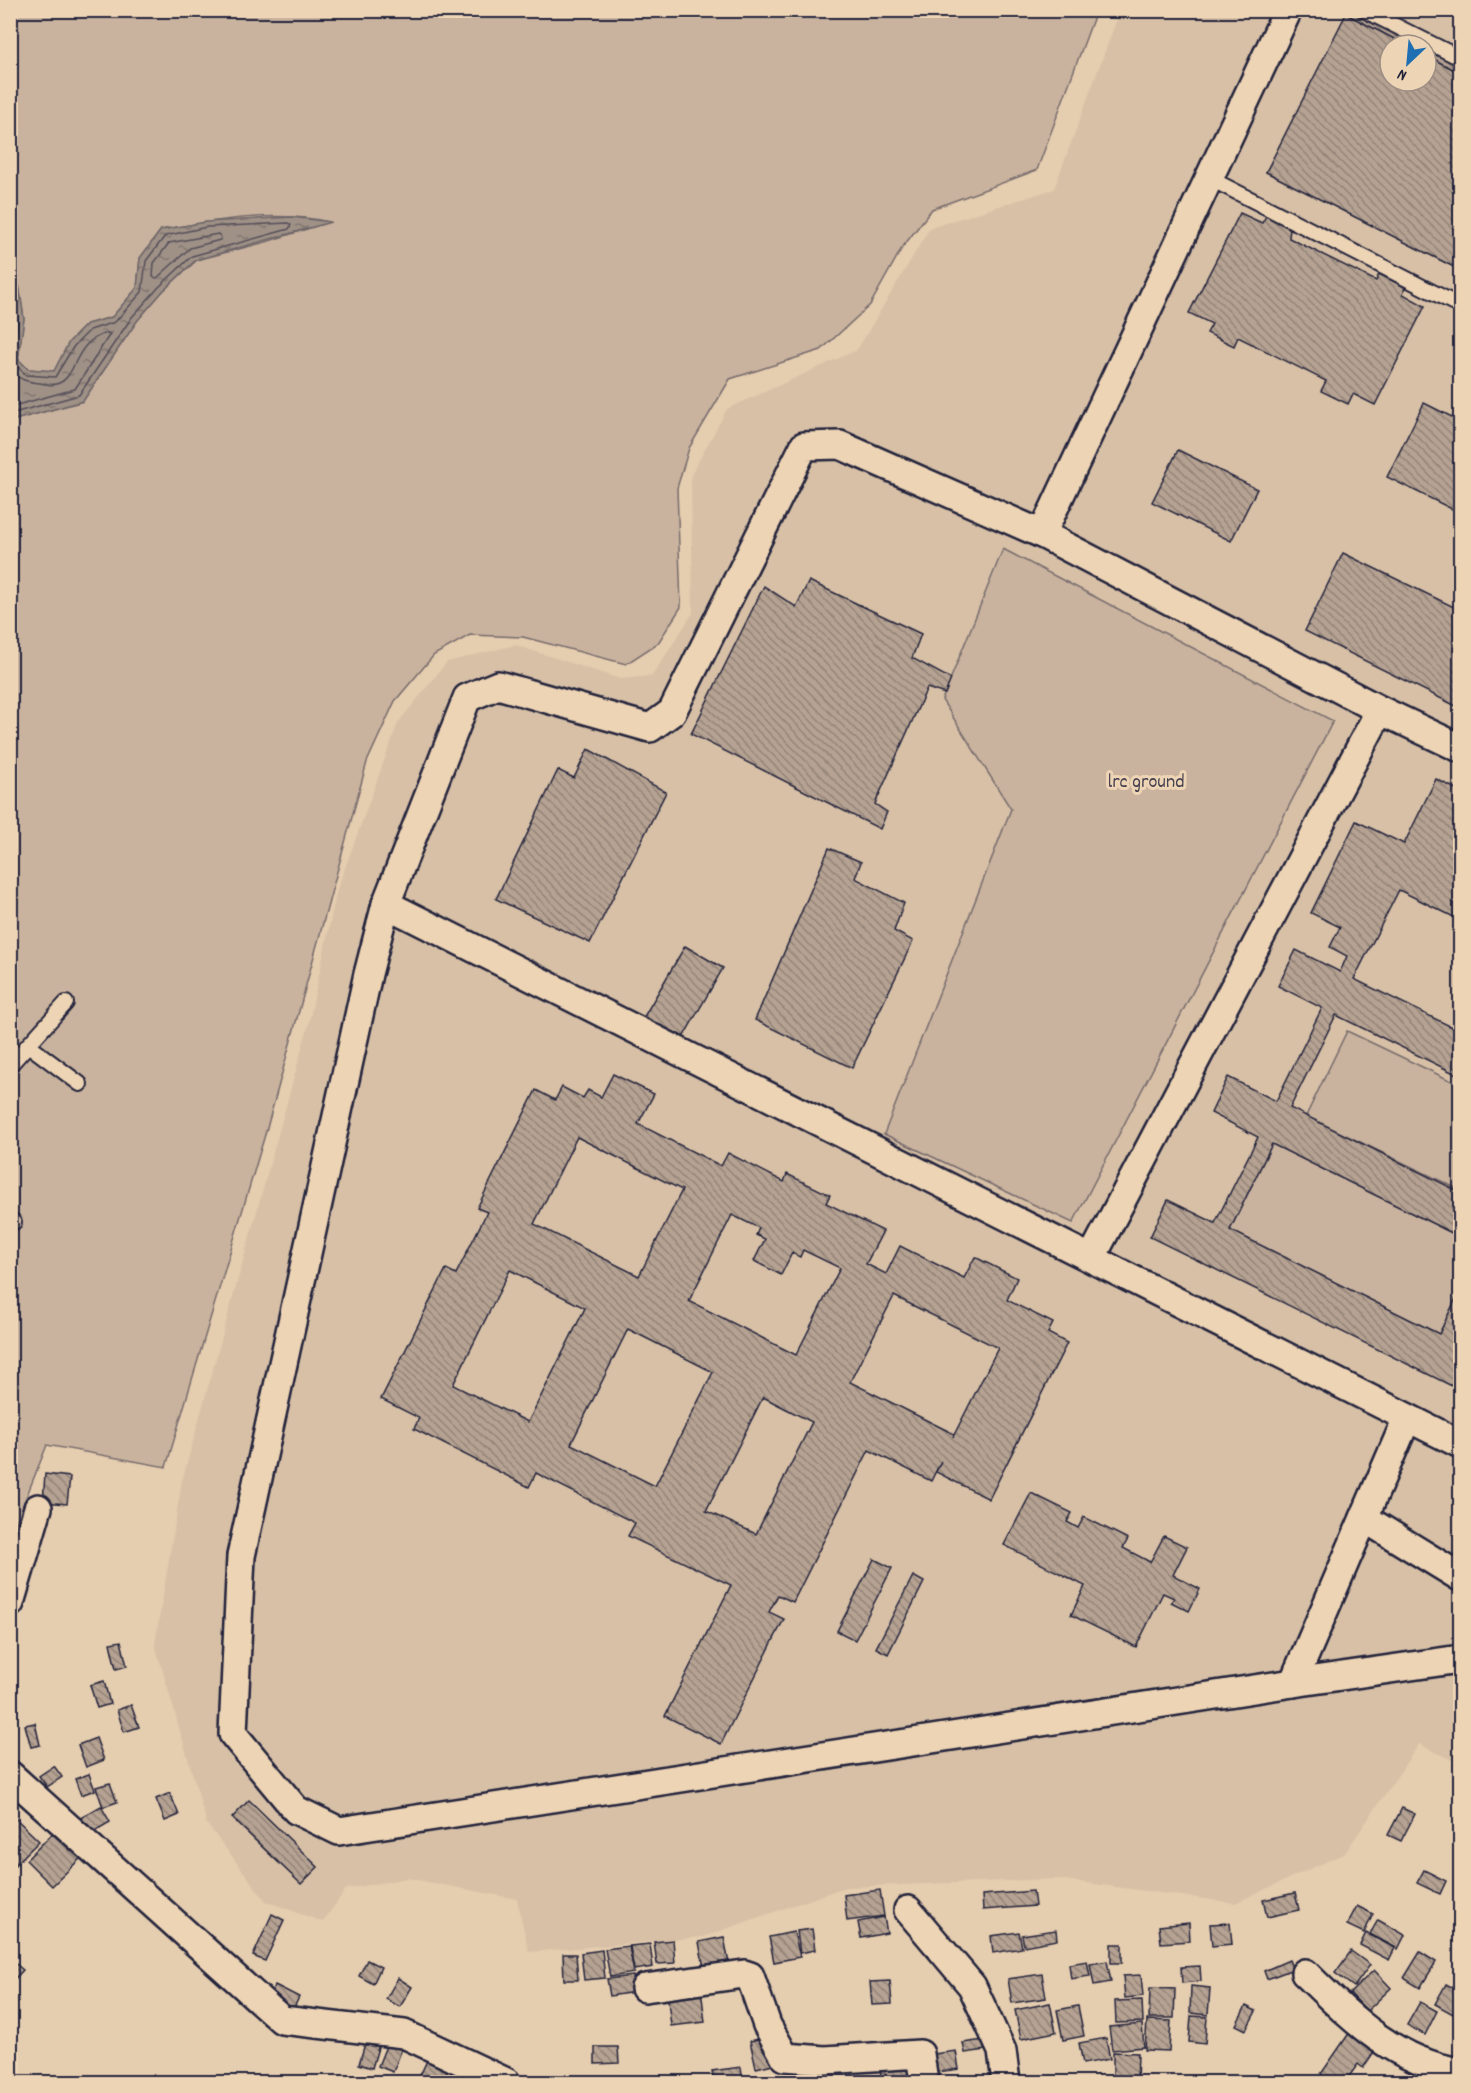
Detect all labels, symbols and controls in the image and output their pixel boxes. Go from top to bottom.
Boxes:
north arrow [1378,33,1438,93]
text: N [1394,62,1411,86]
park label: lrc ground [1107,769,1185,797]

